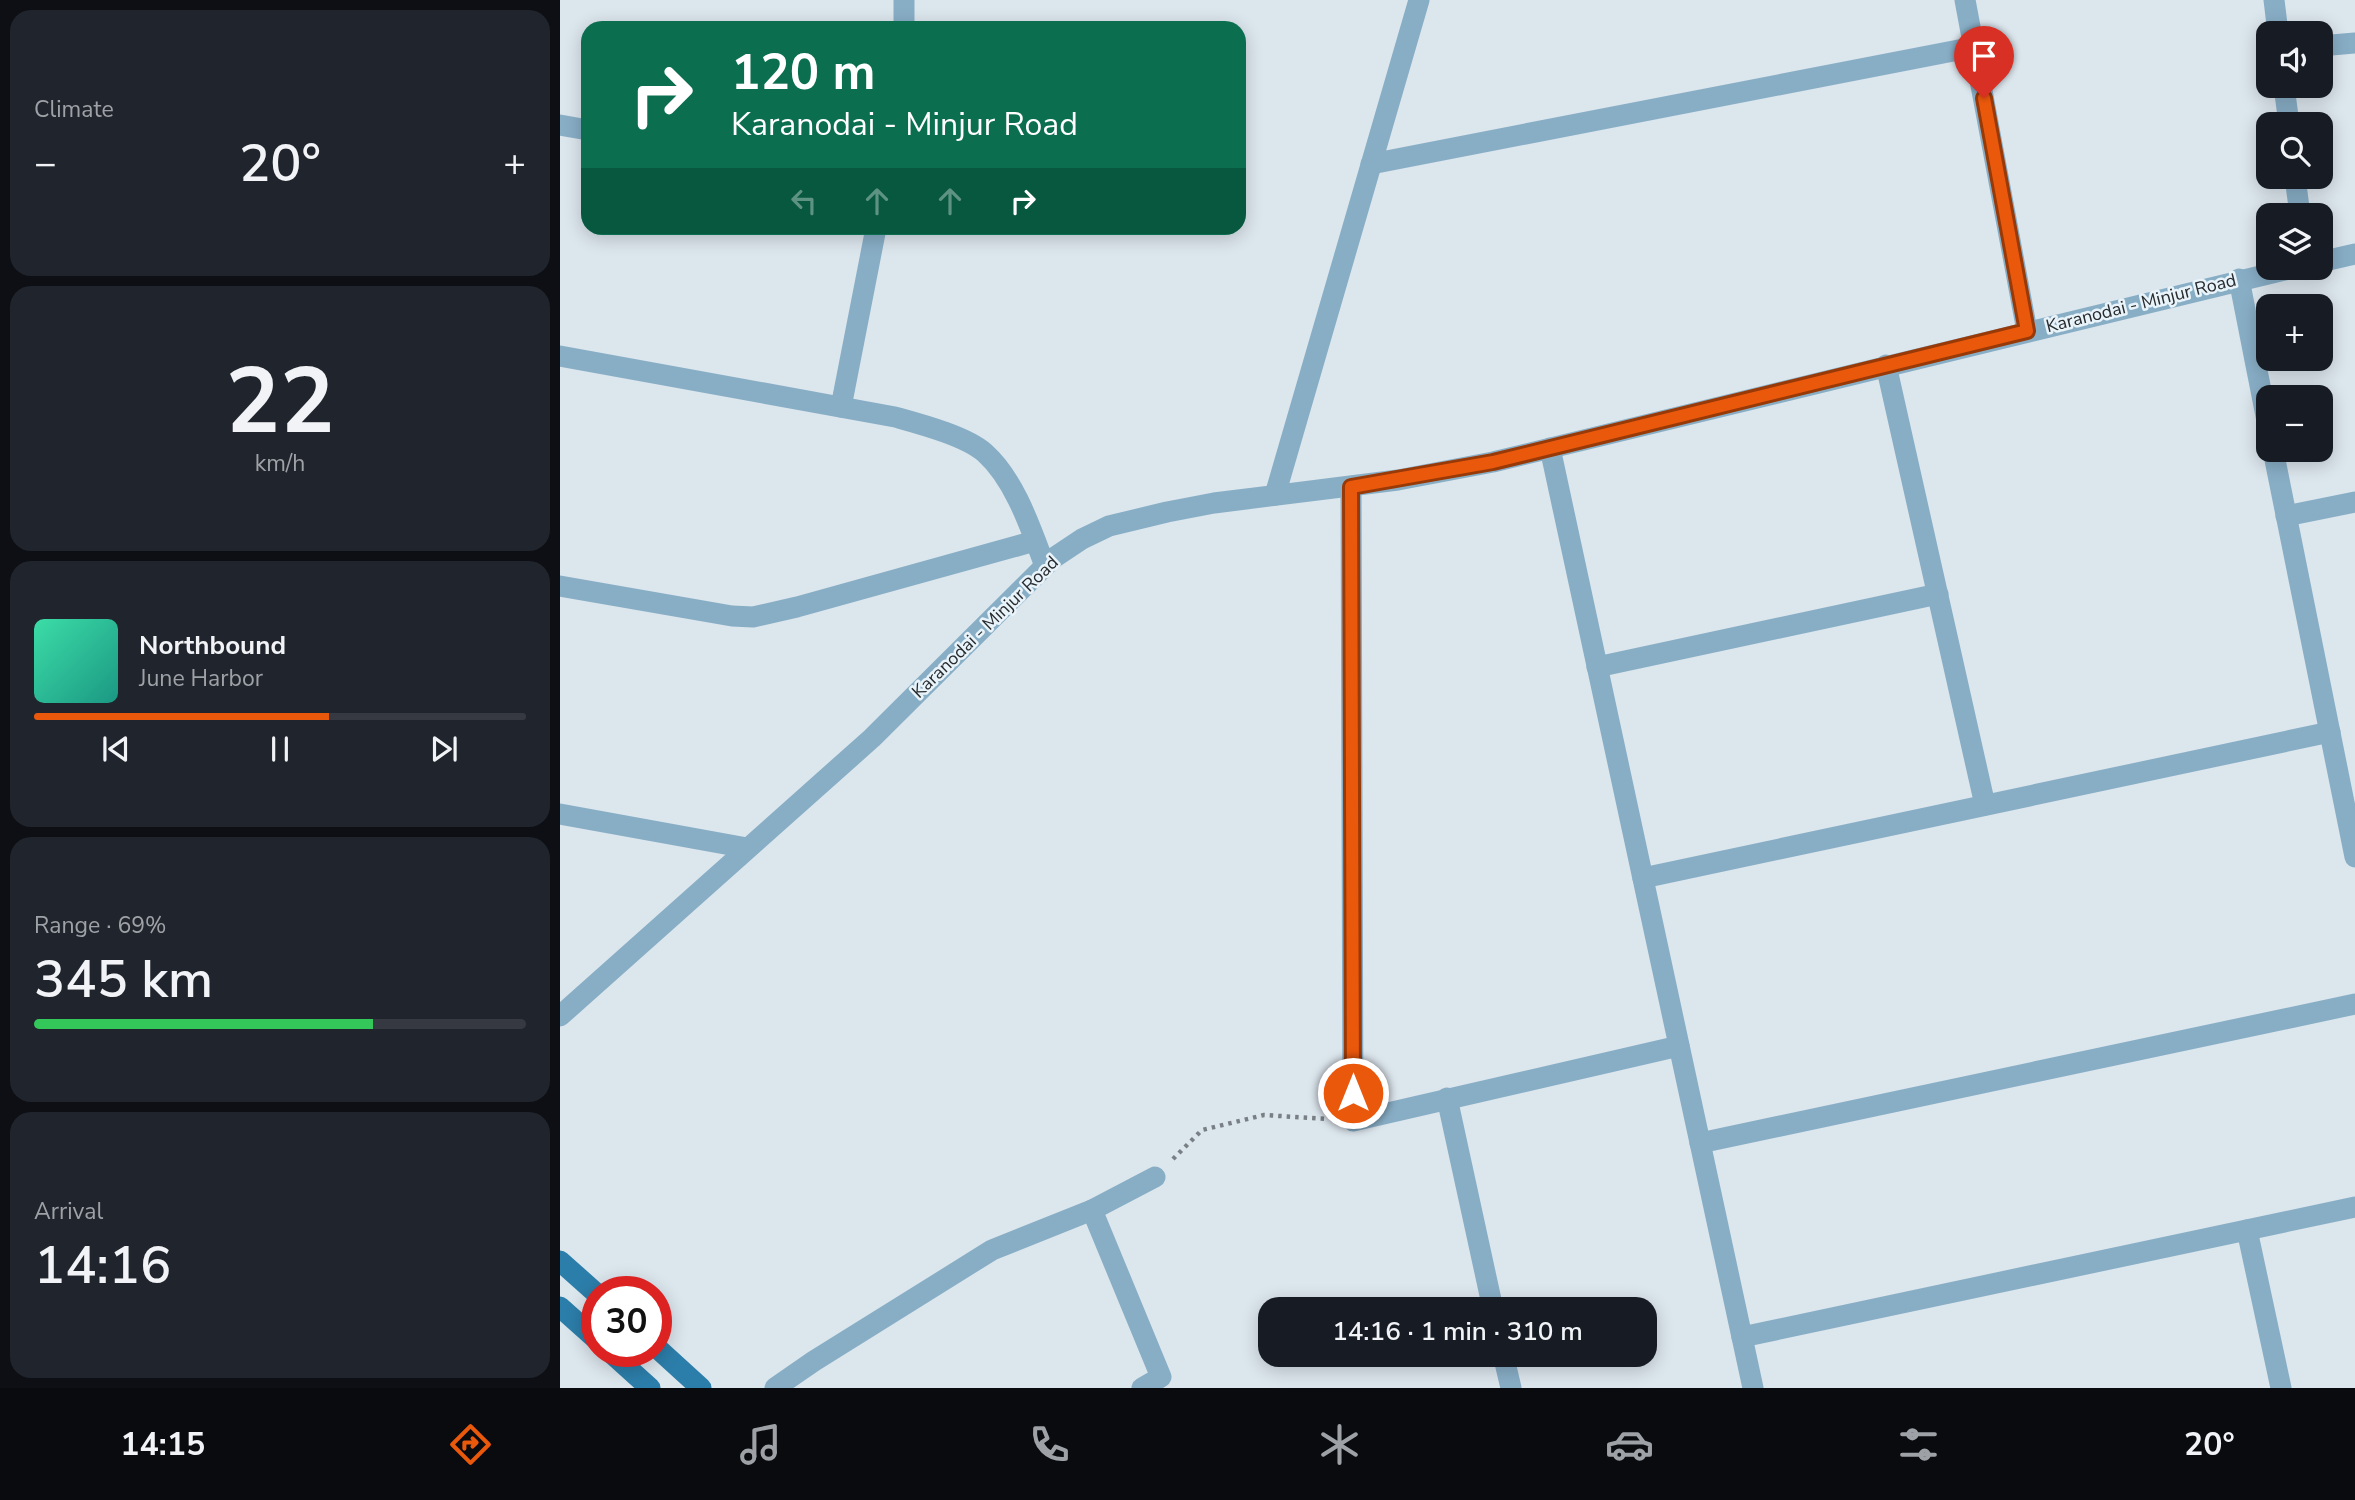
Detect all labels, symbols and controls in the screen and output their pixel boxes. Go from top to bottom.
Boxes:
map controls [2256,21,2333,462]
button: sound [2256,21,2333,98]
pin [1954,26,2014,98]
icon: arrive [1965,37,2003,75]
text: 120 m [731,39,875,106]
icon: right [616,49,707,140]
text: Climate [34,94,114,125]
text: Karanodai - Minjur Road [731,103,1078,146]
button: search [2256,112,2333,189]
text: 20° [239,128,321,199]
text: − [34,138,57,189]
text: + [503,138,526,189]
icon: left [785,182,823,220]
icon: ahead [858,182,896,220]
icon: ahead [931,182,969,220]
icon: right [1004,182,1042,220]
button: layers [2256,203,2333,280]
street label: Karanodai - Minjur Road [2043,268,2239,338]
button: + [2256,294,2333,371]
text: 22 [225,340,335,464]
button: − [2256,385,2333,462]
text: km/h [255,448,305,479]
street label: Karanodai - Minjur Road [906,551,1064,703]
text: Northbound [139,628,286,663]
text: June Harbor [139,663,263,694]
icon: previous [97,730,135,768]
icon: pause [261,730,299,768]
icon: next [425,730,463,768]
text: Range · 69% [34,910,166,941]
text: 345 km [34,944,213,1015]
position arrow [1316,1056,1390,1130]
text: Arrival [34,1196,103,1227]
text: 14:16 [34,1230,171,1301]
speed limit sign: 30 [581,1276,672,1367]
text: 14:16 · 1 min · 310 m [1332,1314,1583,1349]
icon: directions [446,1420,495,1469]
icon: music [736,1420,785,1469]
icon: phone [1025,1420,1074,1469]
icon: climate [1315,1420,1364,1469]
icon: car [1605,1420,1654,1469]
icon: filters [1894,1420,1943,1469]
text: 14:15 [120,1423,205,1466]
text: 20° [2184,1423,2235,1466]

